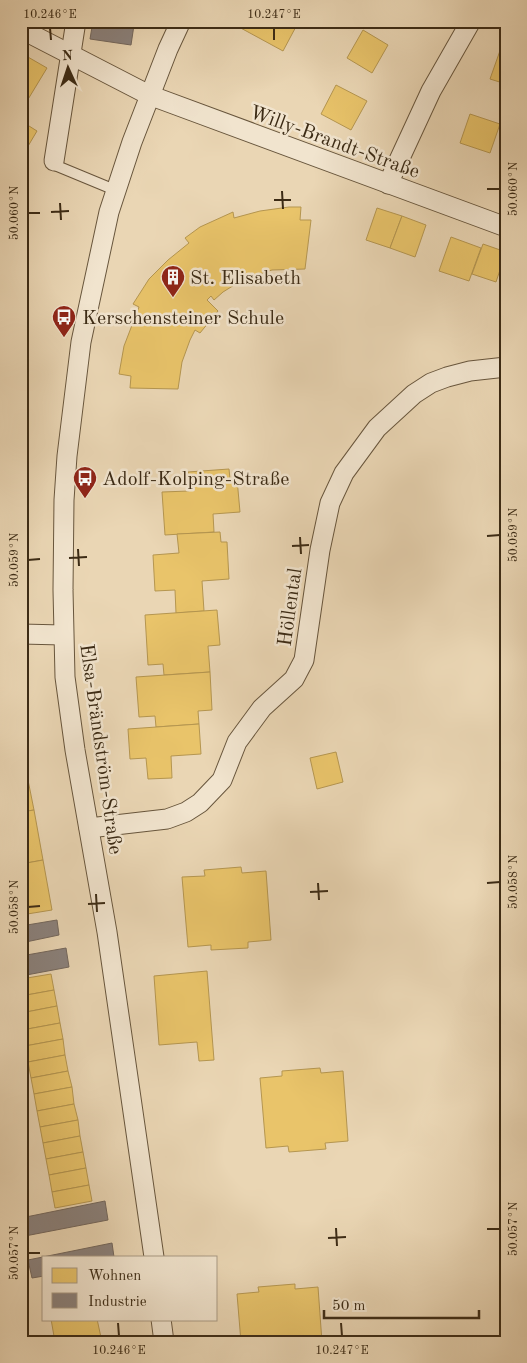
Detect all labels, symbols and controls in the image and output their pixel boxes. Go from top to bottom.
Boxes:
text: 10.246°E [23,9,77,21]
text: 10.247°E [247,9,301,21]
north arrow [42,42,92,92]
text: N [62,49,73,63]
street label: Willy-Brandt-Straße [247,103,422,183]
text: 50.060°N [507,162,520,216]
text: 50.060°N [8,186,21,240]
building icon: St. Elisabeth [160,264,186,298]
place label: St. Elisabeth [190,269,301,289]
bus stop icon: Kerschensteiner Schule [51,304,77,338]
place label: Kerschensteiner Schule [82,309,284,329]
bus stop icon: Adolf-Kolping-Straße [72,465,98,499]
place label: Adolf-Kolping-Straße [102,470,289,490]
text: 50.059°N [507,508,520,562]
text: 50.059°N [8,533,21,587]
street label: Höllental [276,567,306,648]
street label: Elsa-Brändström-Straße [75,643,125,856]
text: 50.058°N [507,855,520,909]
text: 50.058°N [8,880,21,934]
text: 50.057°N [507,1202,520,1256]
text: 50.057°N [8,1226,21,1280]
legend [42,1256,218,1320]
text: Wohnen [88,1269,141,1284]
scale bar [324,1288,480,1320]
text: Industrie [88,1295,147,1310]
text: 50 m [332,1299,366,1314]
text: 10.246°E [92,1345,146,1357]
text: 10.247°E [315,1345,369,1357]

